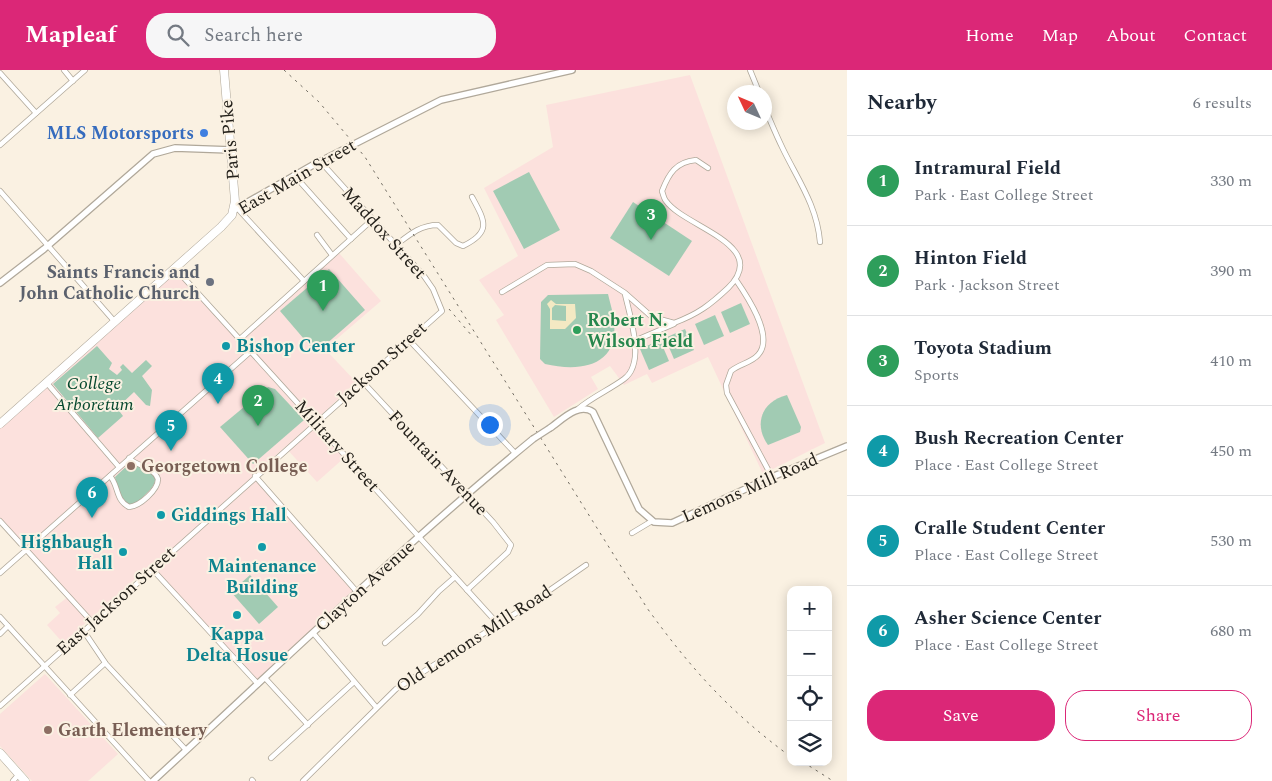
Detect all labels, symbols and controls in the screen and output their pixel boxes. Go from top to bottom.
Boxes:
search box [146,13,496,58]
text: Mapleaf [25,17,116,53]
icon: search [164,21,192,49]
text: Search here [204,21,303,50]
text: Home [965,22,1014,49]
text: Map [1042,22,1078,49]
text: About [1106,22,1156,49]
text: Contact [1184,22,1247,49]
north arrow [727,85,772,130]
text: Nearby [867,87,937,119]
text: 6 results [1193,91,1252,115]
street label: Paris Pike [213,99,247,181]
place label: MLS Motorsports [46,120,194,147]
marker: MLS Motorsports [198,127,210,139]
street label: East Main Street [233,132,361,222]
text: Intramural Field [914,154,1061,183]
text: 1 [879,169,887,193]
text: 330 m [1210,169,1252,193]
street label: Maddox Street [335,181,433,285]
text: Park · East College Street [914,183,1093,207]
pin: 3 [635,199,667,240]
text: Hinton Field [914,244,1027,273]
place label: Saints Francis and John Catholic Church [19,259,201,307]
text: 2 [879,259,887,283]
text: 390 m [1210,259,1252,283]
pin: 1 [307,270,339,311]
text: Park · Jackson Street [914,273,1060,297]
marker: Saints Francis and John Catholic Church [204,276,216,288]
place label: Robert N. Wilson Field [587,307,694,355]
street label: Jackson Street [331,315,433,411]
marker: Robert N. Wilson Field [571,324,583,336]
place label: Bishop Center [236,333,355,360]
text: Toyota Stadium [914,334,1052,363]
marker: Bishop Center [220,340,232,352]
text: 3 [879,349,887,373]
text: 410 m [1210,349,1252,373]
pin: 4 [202,363,234,404]
text: Sports [914,363,959,387]
park label: College Arboretum [53,370,134,418]
pin: 2 [242,385,274,426]
street label: Military Street [288,394,386,498]
street label: Fountain Avenue [382,404,494,522]
pin: 5 [155,410,187,451]
your location [477,412,503,438]
text: Bush Recreation Center [914,424,1123,453]
text: 4 [879,439,887,463]
text: 450 m [1210,439,1252,463]
street label: Lemons Mill Road [678,446,822,530]
place label: Georgetown College [141,453,307,480]
text: Place · East College Street [914,453,1099,477]
marker: Georgetown College [125,460,137,472]
pin: 6 [76,477,108,518]
place label: Giddings Hall [171,502,287,529]
marker: Giddings Hall [155,509,167,521]
text: Cralle Student Center [914,514,1105,543]
place label: Highbaugh Hall [20,529,113,577]
text: 5 [879,529,887,553]
text: 530 m [1210,529,1252,553]
street label: Clayton Avenue [309,534,421,638]
street label: East Jackson Street [50,540,182,662]
marker: Maintenance Building [256,541,268,553]
text: Place · East College Street [914,543,1099,567]
marker: Highbaugh Hall [117,546,129,558]
place label: Maintenance Building [207,553,317,601]
street label: Old Lemons Mill Road [391,578,557,700]
map controls [787,586,832,766]
button: + [787,586,832,631]
text: Asher Science Center [914,604,1101,633]
marker: Kappa Delta Hosue [231,609,243,621]
text: 6 [879,619,887,643]
text: 680 m [1210,619,1252,643]
place label: Kappa Delta Hosue [186,621,288,669]
button: − [787,631,832,676]
text: Place · East College Street [914,633,1099,657]
button: locate [787,676,832,721]
button: Save [867,690,1055,741]
button: Share [1065,690,1252,741]
place label: Garth Elementery [58,717,208,744]
button: layers [787,721,832,766]
marker: Garth Elementery [42,724,54,736]

